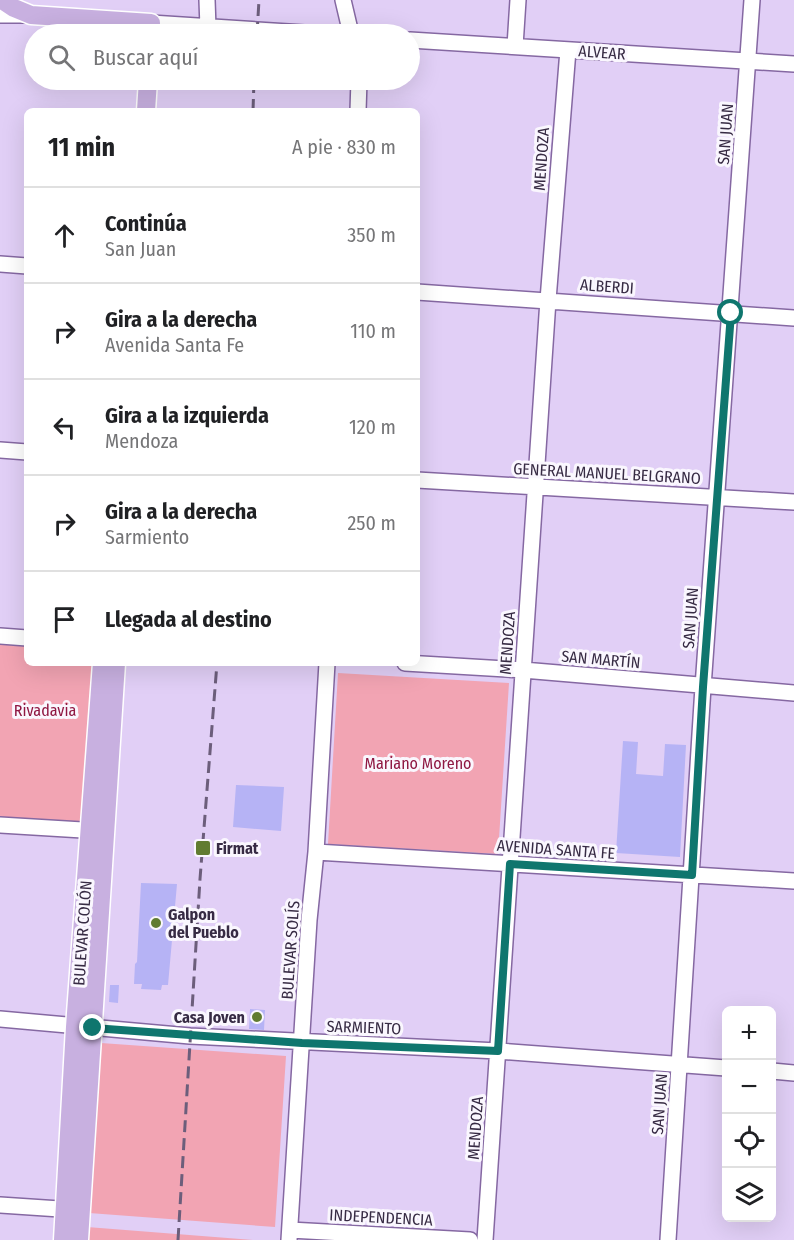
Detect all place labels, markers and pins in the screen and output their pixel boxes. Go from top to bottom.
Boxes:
marker: Firmat [194,839,212,857]
place label: Firmat [216,839,259,858]
place label: Galpon del Pueblo [168,905,239,942]
marker: Galpon del Pueblo [149,916,163,930]
place label: Casa Joven [174,1008,245,1027]
marker: Casa Joven [250,1010,264,1024]

